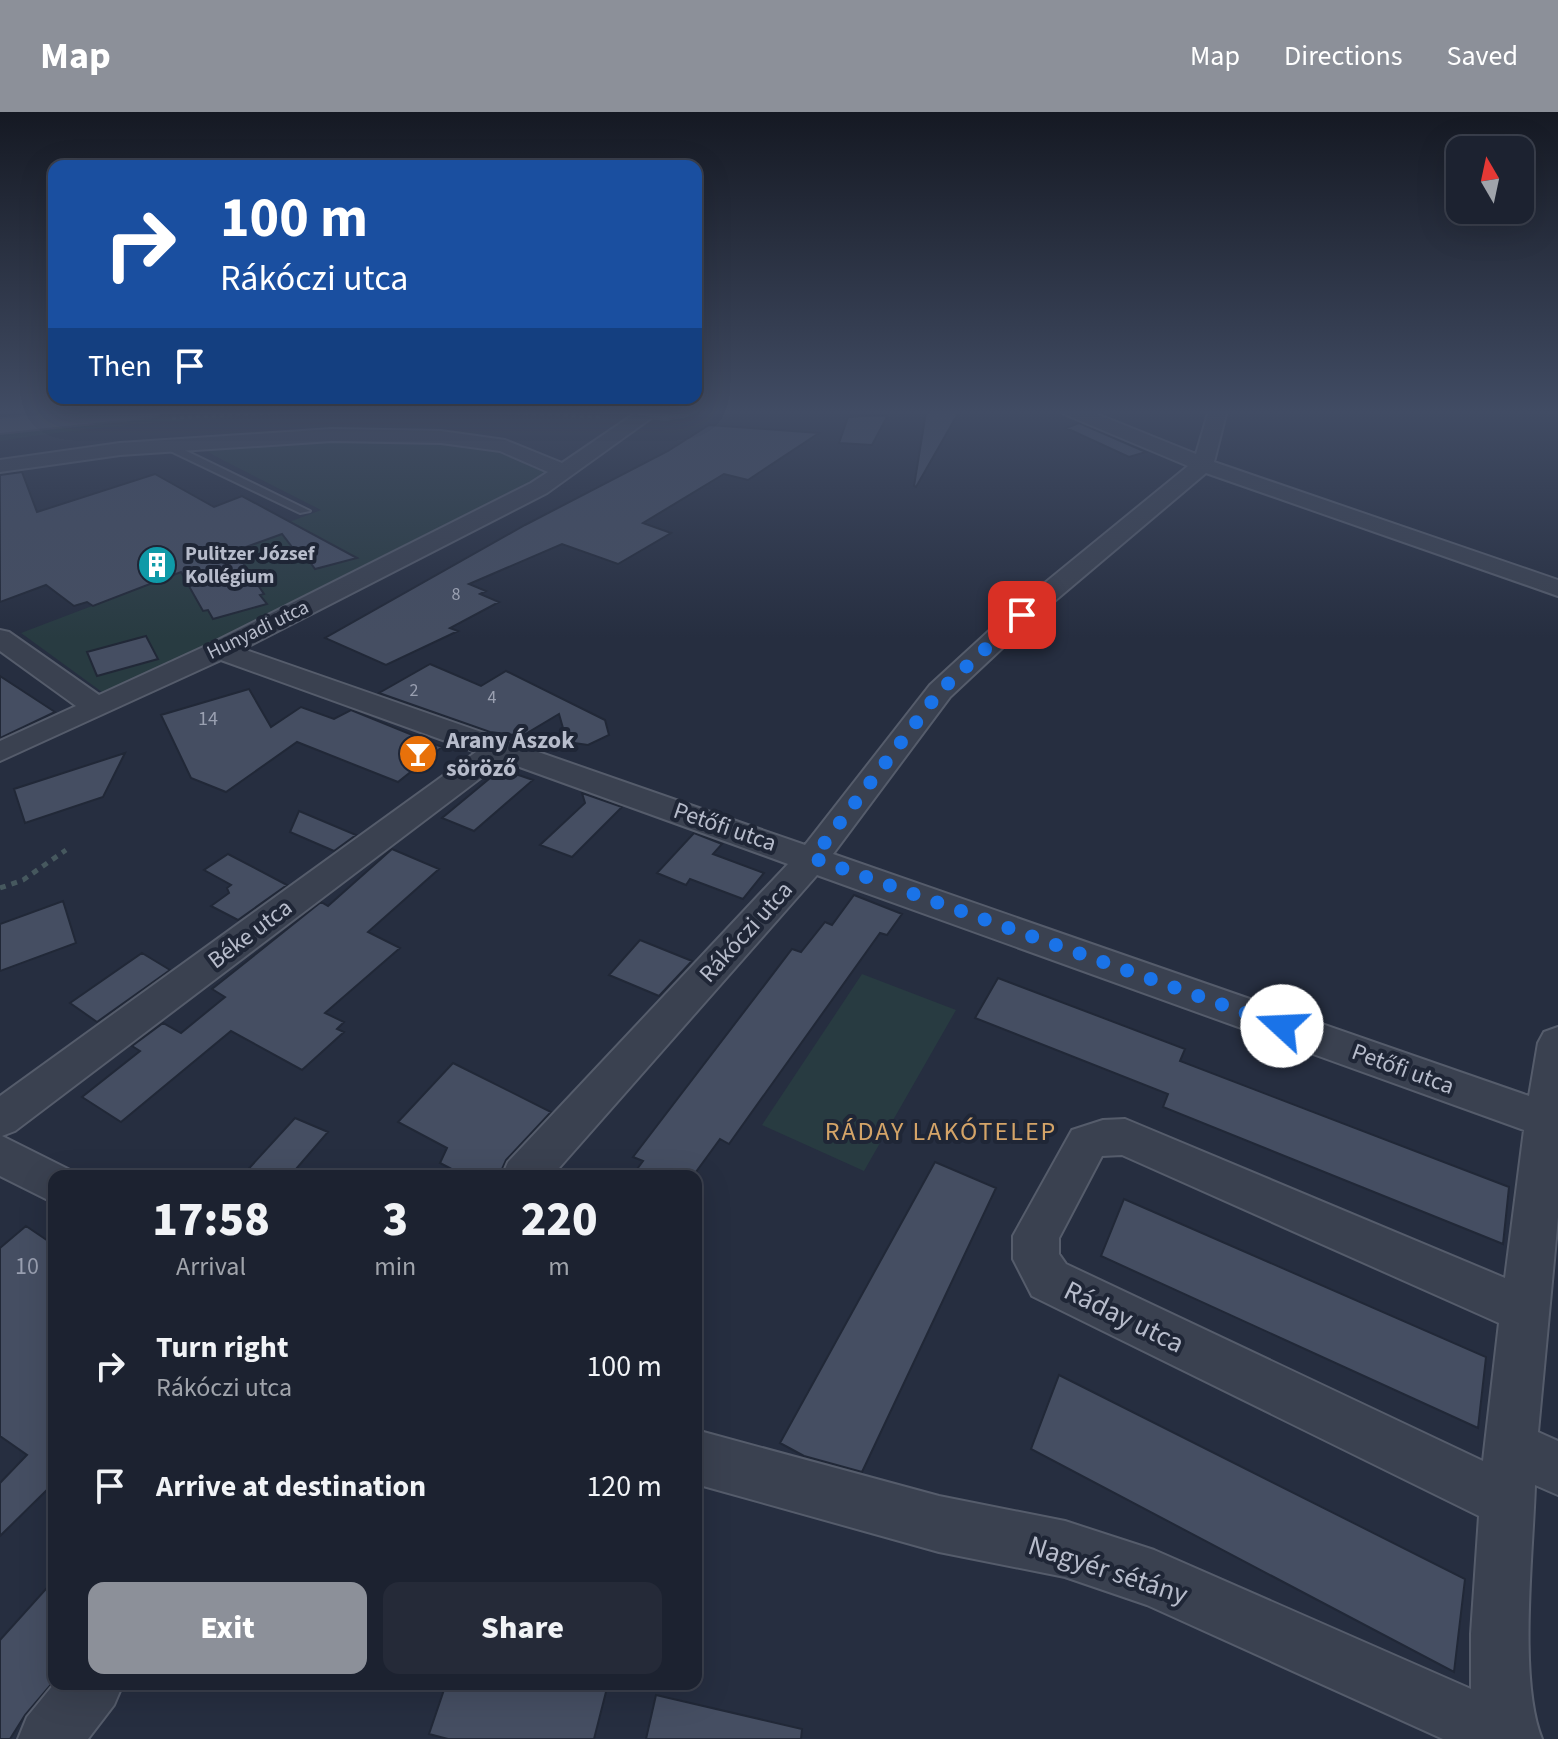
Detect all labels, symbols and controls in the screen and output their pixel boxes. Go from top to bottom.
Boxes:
text: Map [40,29,111,83]
text: Map [1190,36,1240,76]
text: Directions [1284,36,1403,76]
text: Saved [1447,36,1518,76]
north arrow [1446,136,1534,224]
map controls [1446,136,1534,224]
text: 100 m [220,179,368,258]
icon: right [88,192,192,296]
text: Rákóczi utca [220,253,408,304]
icon: arrive [168,344,212,388]
text: Then [88,345,152,388]
place label: Pulitzer József Kollégium [185,540,316,591]
building icon: Pulitzer József Kollégium [136,544,178,586]
pin [988,581,1056,649]
house number: 8 [452,582,461,607]
street label: Hunyadi utca [202,593,314,667]
icon: arrive [1000,593,1044,637]
house number: 2 [410,678,419,703]
house number: 4 [488,685,497,710]
house number: 14 [198,705,218,733]
place label: Arany Ászok söröző [445,723,575,786]
bar icon: Arany Ászok söröző [397,733,439,775]
street label: Petőfi utca [669,793,781,861]
street label: Rákóczi utca [691,874,801,990]
street label: Béke utca [200,891,300,977]
position arrow [1240,984,1324,1068]
street label: Petőfi utca [1347,1034,1459,1104]
district label: RÁDAY LAKÓTELEP [825,1113,1057,1150]
text: 17:58 [152,1186,270,1254]
text: 3 [382,1186,408,1254]
text: 220 [521,1186,598,1254]
text: Arrival [176,1248,246,1285]
text: min [374,1248,416,1285]
text: m [548,1248,570,1285]
house number: 10 [15,1249,39,1284]
street label: Ráday utca [1057,1271,1191,1363]
text: Turn right [156,1326,288,1369]
icon: right [88,1344,132,1388]
text: 100 m [586,1345,662,1388]
text: Rákóczi utca [156,1369,292,1406]
icon: arrive [88,1464,132,1508]
text: Arrive at destination [156,1465,426,1508]
text: 120 m [586,1465,662,1508]
street label: Nagyér sétány [1023,1525,1193,1615]
button: Exit [88,1582,367,1674]
button: Share [383,1582,662,1674]

